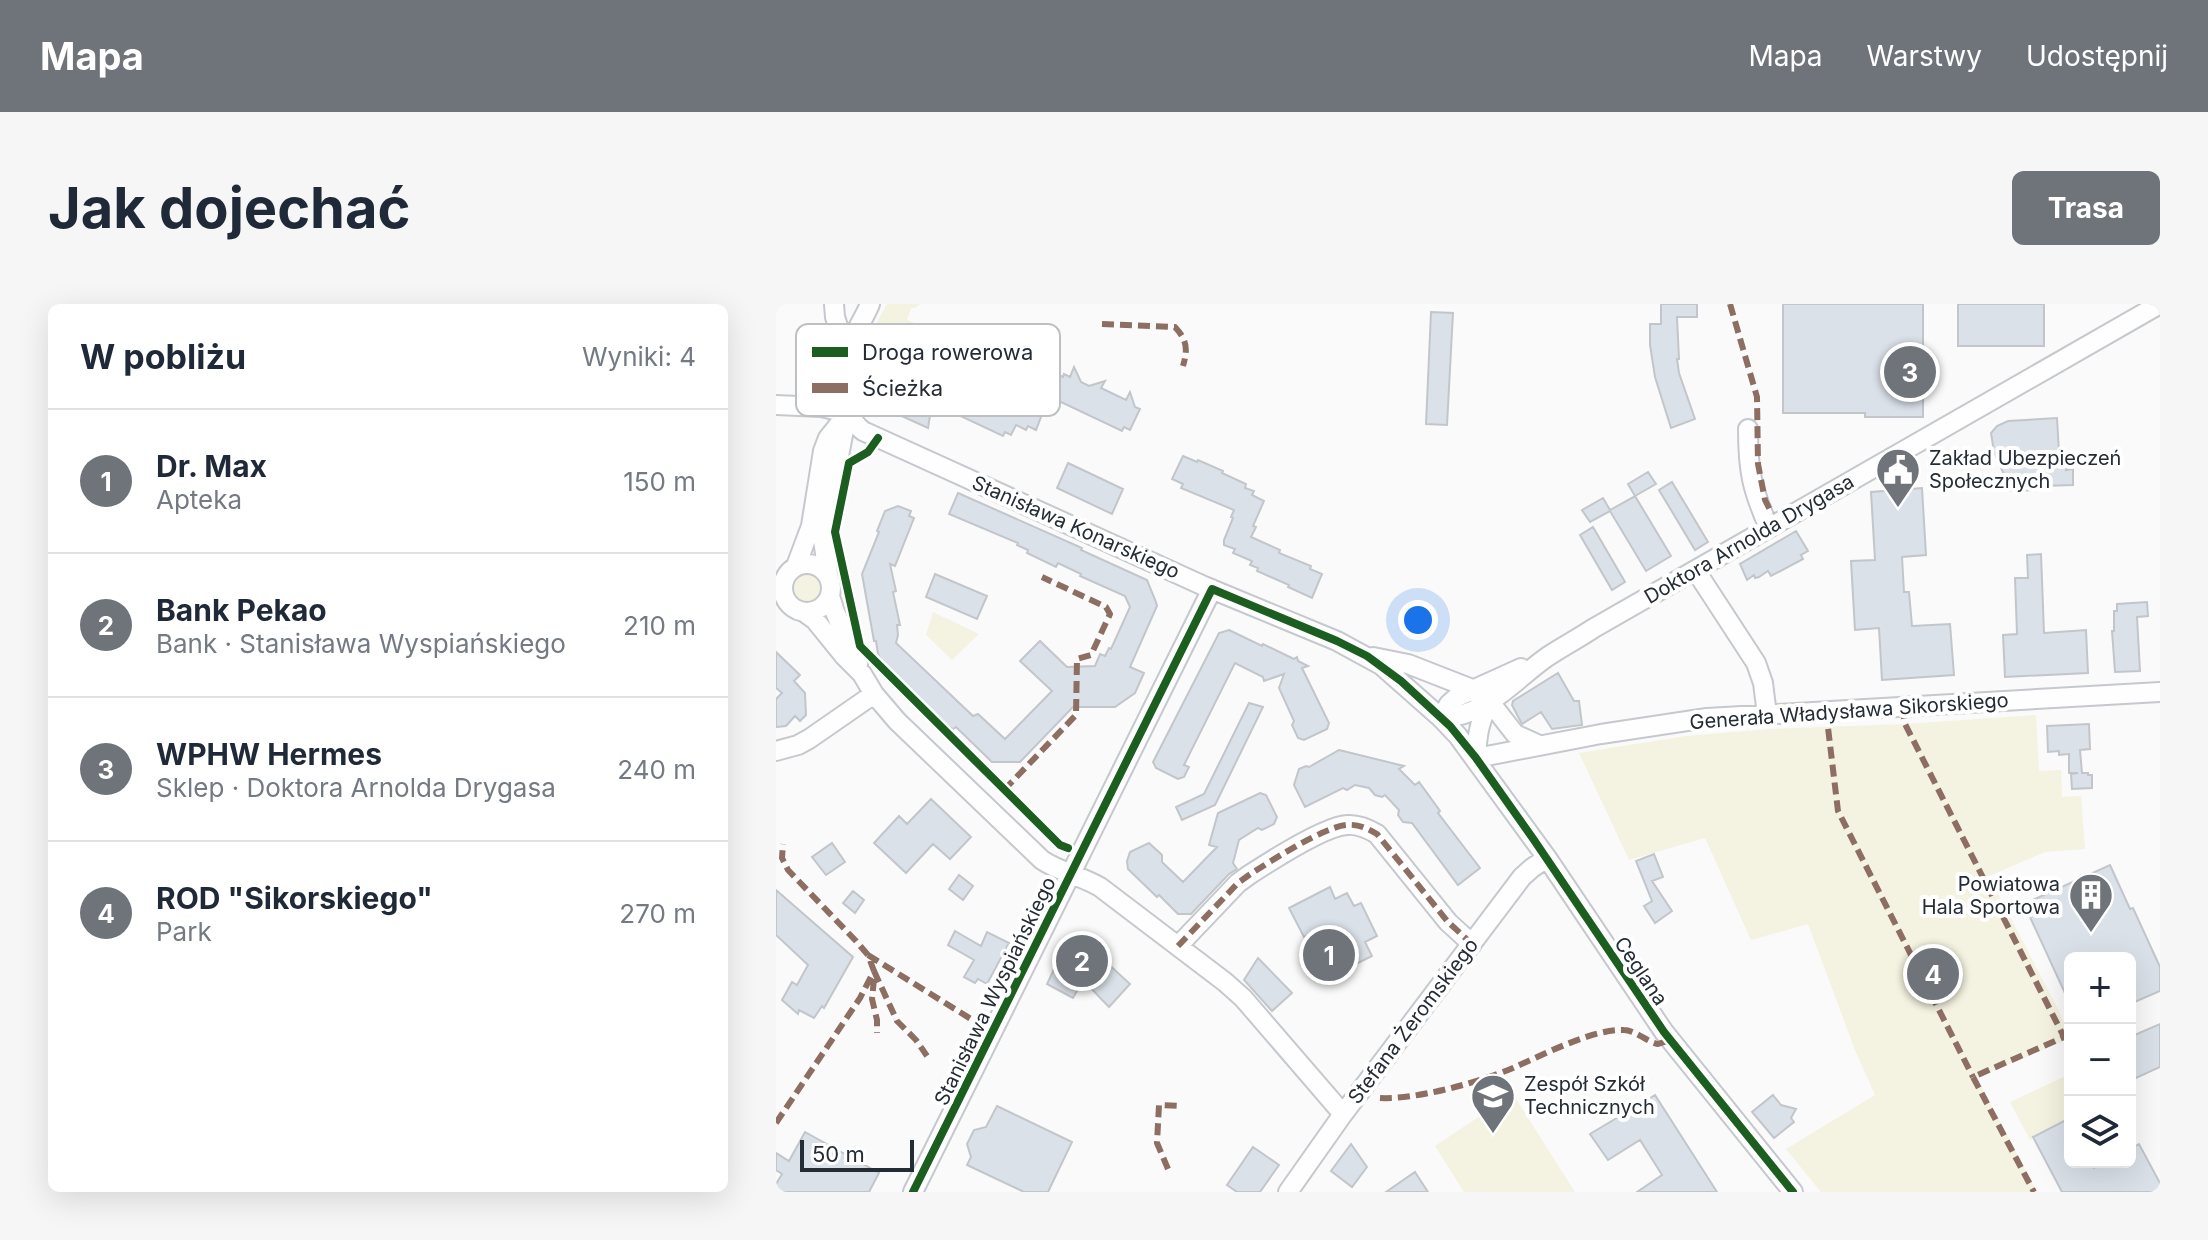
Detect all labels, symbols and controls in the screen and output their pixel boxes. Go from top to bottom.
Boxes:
text: Mapa [40,33,144,79]
text: Mapa [1748,39,1823,73]
text: Warstwy [1867,39,1982,73]
text: Udostępnij [2026,39,2168,73]
button: Trasa [2012,171,2160,245]
text: Jak dojechać [48,174,410,242]
legend [796,324,1060,416]
text: W pobliżu [80,336,246,377]
text: Droga rowerowa [862,339,1033,365]
text: Wyniki: 4 [582,341,696,372]
pin: 3 [1884,342,1936,402]
text: Ścieżka [862,375,943,401]
public building icon: Zakład Ubezpieczeń Społecznych [1874,446,1922,509]
place label: Zakład Ubezpieczeń Społecznych [1929,446,2121,493]
text: Dr. Max [156,448,267,484]
text: 1 [100,466,112,497]
text: 150 m [623,466,696,497]
street label: Doktora Arnolda Drygasa [1640,469,1858,609]
street label: Stanisława Konarskiego [968,470,1184,584]
text: Apteka [156,484,242,515]
text: Bank Pekao [156,592,327,628]
your location [1398,600,1438,640]
text: 2 [98,610,114,641]
text: 210 m [623,610,696,641]
text: Bank · Stanisława Wyspiańskiego [156,628,566,659]
street label: Generała Władysława Sikorskiego [1689,688,2009,734]
text: WPHW Hermes [156,736,382,772]
text: 3 [98,754,114,785]
text: 240 m [617,754,696,785]
text: Sklep · Doktora Arnolda Drygasa [156,772,556,803]
building icon: Powiatowa Hala Sportowa [2067,871,2115,934]
place label: Powiatowa Hala Sportowa [1922,872,2060,919]
street label: Stanisława Wyspiańskiego [929,873,1061,1109]
text: ROD "Sikorskiego" [156,880,433,916]
text: 4 [97,898,115,929]
text: 270 m [619,898,696,929]
text: Park [156,916,212,947]
pin: 1 [1303,925,1355,985]
pin: 2 [1056,931,1108,991]
street label: Ceglana [1609,932,1673,1010]
street label: Stefana Żeromskiego [1342,933,1483,1109]
pin: 4 [1907,944,1959,1004]
map controls [2064,952,2136,1168]
button: + [2064,952,2136,1024]
button: − [2064,1024,2136,1096]
school or university icon: Zespół Szkół Technicznych [1469,1072,1517,1135]
place label: Zespół Szkół Technicznych [1524,1072,1655,1119]
button: layers [2064,1096,2136,1168]
scale bar [800,1136,914,1172]
text: 50 m [812,1141,865,1167]

